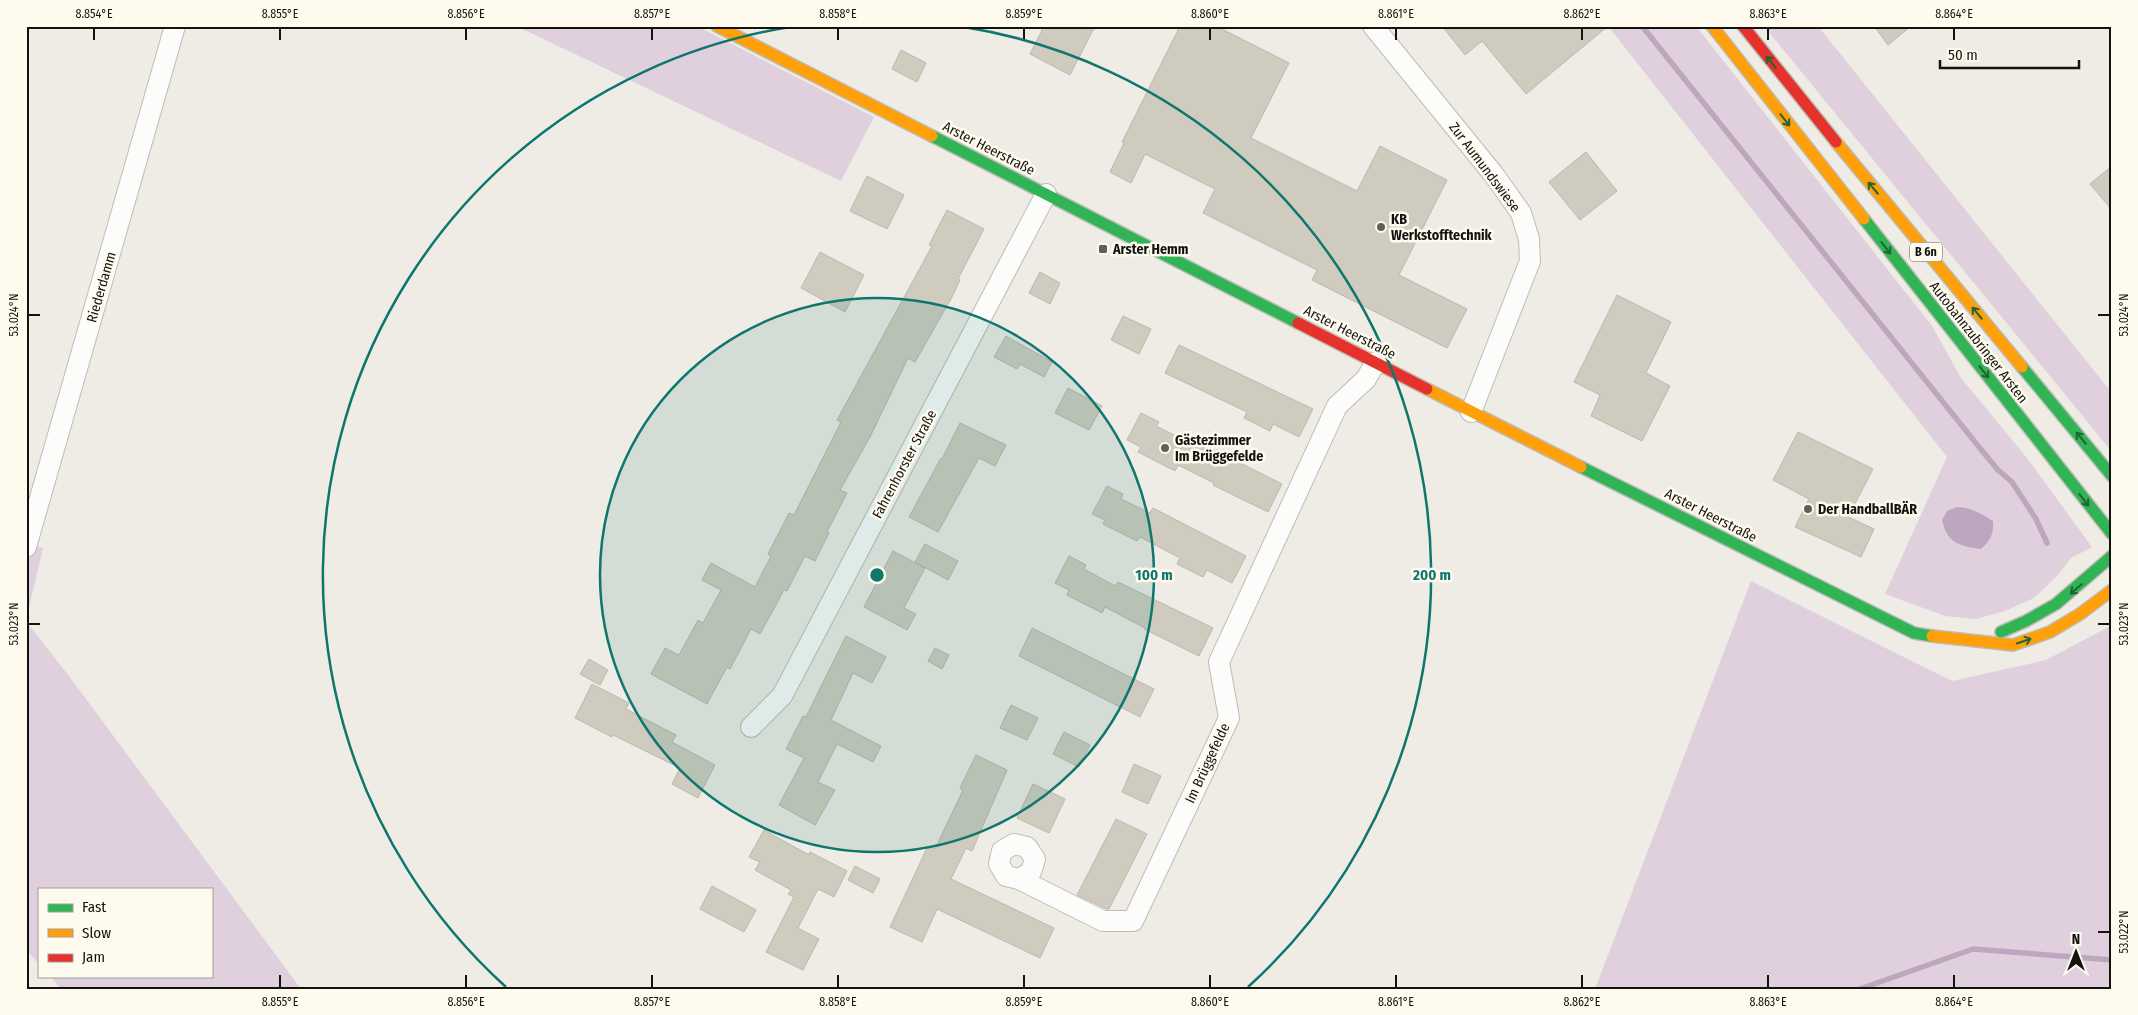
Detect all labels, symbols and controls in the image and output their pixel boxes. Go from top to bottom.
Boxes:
text: 8.854°E [75,7,113,21]
text: 8.855°E [262,7,299,21]
text: 8.856°E [447,7,485,21]
text: 8.857°E [634,7,670,21]
text: 8.858°E [819,7,857,21]
text: 8.859°E [1006,7,1043,21]
text: 8.860°E [1191,7,1229,21]
text: 8.861°E [1378,7,1414,21]
text: 8.862°E [1564,7,1601,21]
text: 8.863°E [1749,7,1787,21]
text: 8.864°E [1935,7,1973,21]
scale bar [1940,38,2079,70]
text: 50 m [1948,46,1978,64]
one-way arrow [1766,56,1777,69]
one-way arrow [1780,113,1791,126]
street label: Arster Heerstraße [940,118,1038,179]
street label: Zur Aumundswiese [1445,119,1524,216]
one-way arrow [1868,182,1879,195]
place label: KB Werkstofftechnik [1391,211,1493,244]
marker: KB Werkstofftechnik [1375,221,1387,233]
place label: Arster Hemm [1112,241,1189,258]
one-way arrow [1880,241,1891,254]
road number: B 6n [1910,242,1942,262]
marker: Arster Hemm [1097,243,1109,255]
street label: Riederdamm [83,250,120,325]
street label: Autobahnzubringer Arsten [1926,278,2031,406]
text: 53.024°N [7,293,21,337]
text: 53.024°N [2117,293,2131,337]
street label: Arster Heerstraße [1301,302,1399,363]
one-way arrow [1972,307,1983,320]
one-way arrow [1978,365,1989,378]
street label: Fahrenhorster Straße [869,407,940,521]
place label: Gästezimmer Im Brüggefelde [1175,432,1263,465]
one-way arrow [2075,432,2086,445]
marker: Gästezimmer Im Brüggefelde [1159,442,1171,454]
street label: Arster Heerstraße [1662,485,1760,546]
one-way arrow [2079,493,2090,506]
place label: Der HandballBÄR [1818,500,1917,518]
marker: Der HandballBÄR [1802,503,1814,515]
centre of rings [868,566,886,584]
text: 100 m [1135,566,1173,584]
text: 200 m [1412,566,1451,584]
one-way arrow [2069,583,2082,594]
text: 53.023°N [7,603,21,645]
text: 53.023°N [2117,603,2131,645]
one-way arrow [2016,636,2032,645]
street label: Im Brüggefelde [1181,720,1233,806]
legend [38,888,212,978]
text: Fast [82,898,106,916]
text: 53.022°N [2117,911,2131,953]
text: Slow [82,924,111,942]
north arrow [2050,928,2100,978]
text: N [2072,931,2080,948]
text: Jam [82,948,105,966]
text: 8.855°E [262,995,299,1009]
text: 8.856°E [447,995,485,1009]
text: 8.857°E [634,995,670,1009]
text: 8.858°E [819,995,857,1009]
text: 8.859°E [1006,995,1043,1009]
text: 8.860°E [1191,995,1229,1009]
text: 8.861°E [1378,995,1414,1009]
text: 8.862°E [1564,995,1601,1009]
text: 8.863°E [1749,995,1787,1009]
text: 8.864°E [1935,995,1973,1009]

